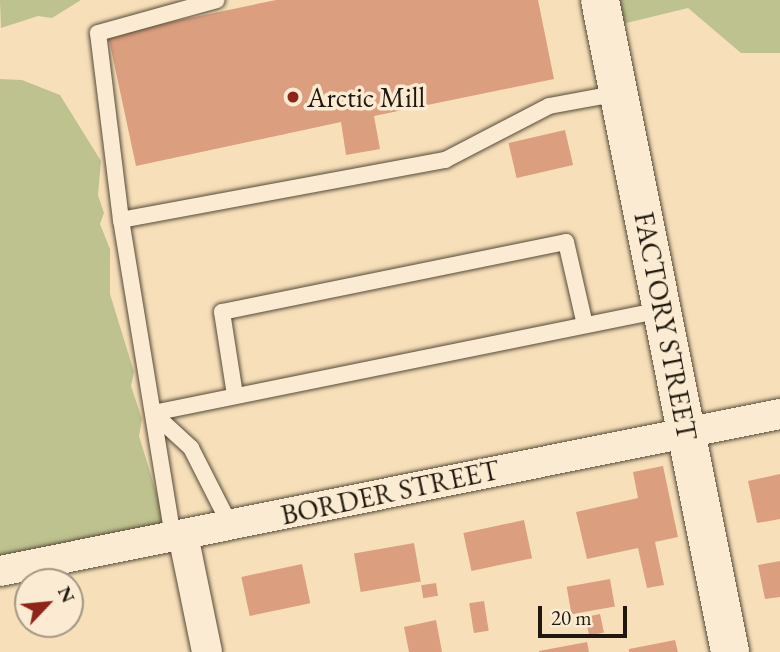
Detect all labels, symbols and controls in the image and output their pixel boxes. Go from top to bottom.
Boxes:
place label: Arctic Mill [307,80,425,114]
marker: Arctic Mill [285,89,301,105]
street label: FACTORY STREET [627,209,705,443]
street label: BORDER STREET [278,452,502,532]
north arrow [14,568,84,638]
text: N [52,582,81,607]
scale bar [542,592,631,636]
text: 20 m [551,604,592,631]

